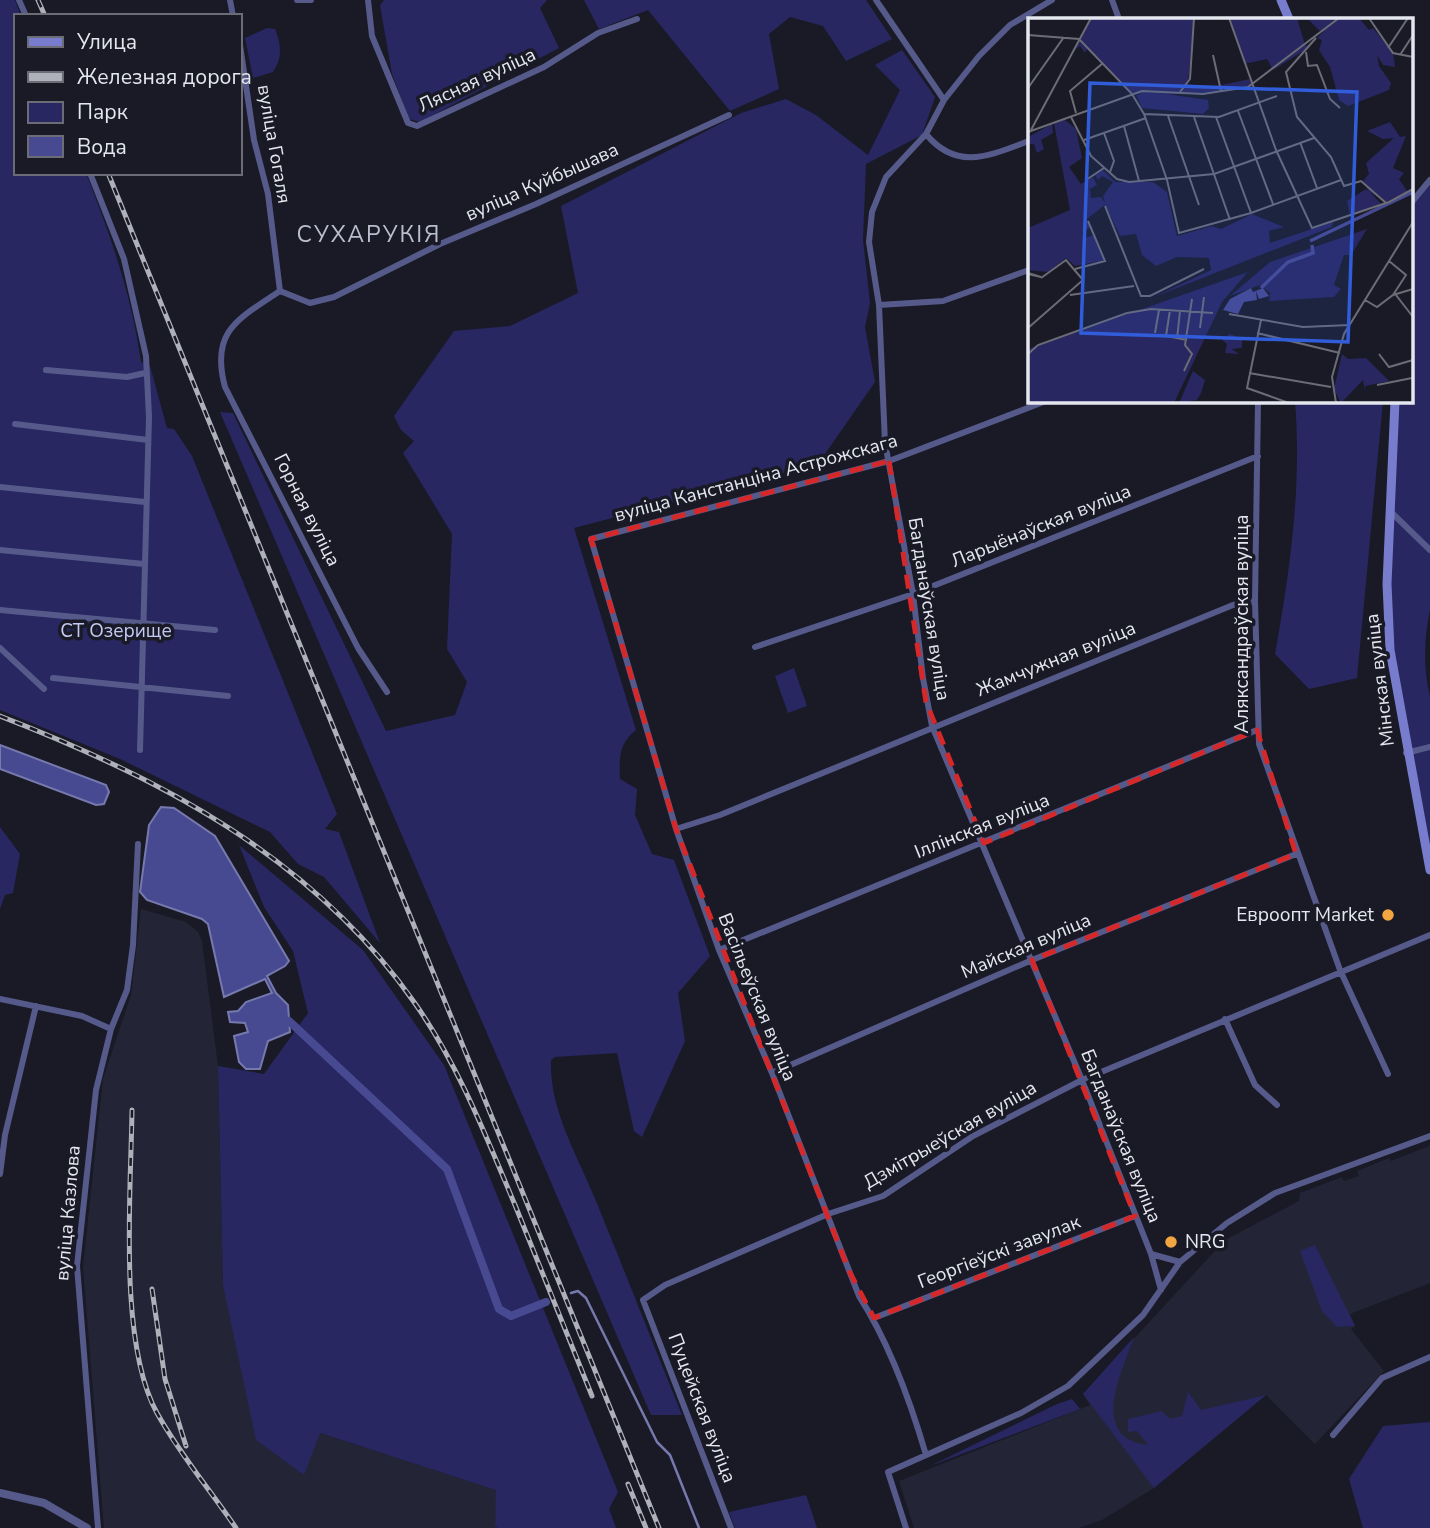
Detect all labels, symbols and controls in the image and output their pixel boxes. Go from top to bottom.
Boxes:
legend [14,14,242,175]
inset map [1028,18,1412,402]
text: Улица [76,28,137,56]
street label: Лясная вуліца [414,41,540,119]
text: Железная дорога [77,63,252,91]
street label: вуліца Гогаля [251,83,297,205]
text: Парк [77,98,129,126]
text: Вода [77,133,127,161]
street label: вуліца Куйбышава [461,137,623,227]
district label: СУХАРУКІЯ [296,219,442,250]
street label: вуліца Канстанціна Астрожскага [611,428,901,528]
street label: Горная вуліца [267,449,347,571]
street label: Ларыёнаўская вуліца [947,478,1135,574]
street label: Аляксандраўская вуліца [1229,514,1255,734]
street label: Багданаўская вуліца [902,516,956,702]
street label: Мінская вуліца [1359,612,1401,748]
street label: Жамчужная вуліца [972,615,1140,703]
park label: СТ Озерище [60,618,172,644]
street label: Іллінская вуліца [911,787,1053,865]
place label: Евроопт Market [1236,902,1374,928]
street label: Майская вуліца [957,907,1095,985]
marker: Евроопт Market [1380,907,1396,923]
street label: Васільеўская вуліца [711,909,803,1085]
street label: Багданаўская вуліца [1074,1045,1168,1227]
street label: Дзмітрыеўская вуліца [859,1075,1041,1195]
street label: вуліца Казлова [49,1144,87,1282]
street label: Георгіеўскі завулак [914,1209,1084,1295]
place label: NRG [1185,1229,1225,1255]
marker: NRG [1163,1234,1179,1250]
street label: Пуцейская вуліца [661,1329,743,1487]

